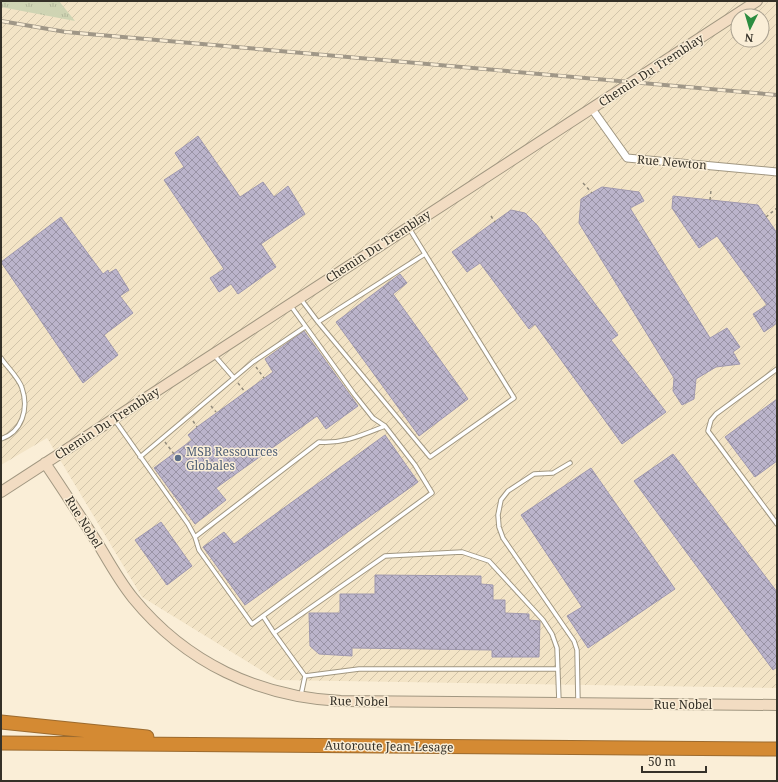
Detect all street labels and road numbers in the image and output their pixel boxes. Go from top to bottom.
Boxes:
street label: Chemin Du Tremblay [595,30,707,110]
street label: Rue Newton [636,150,708,174]
street label: Chemin Du Tremblay [322,206,434,286]
street label: Chemin Du Tremblay [51,383,163,463]
street label: Rue Nobel [61,493,107,552]
street label: Rue Nobel [330,692,389,710]
street label: Rue Nobel [654,696,713,713]
street label: Autoroute Jean-Lesage [324,736,454,756]

